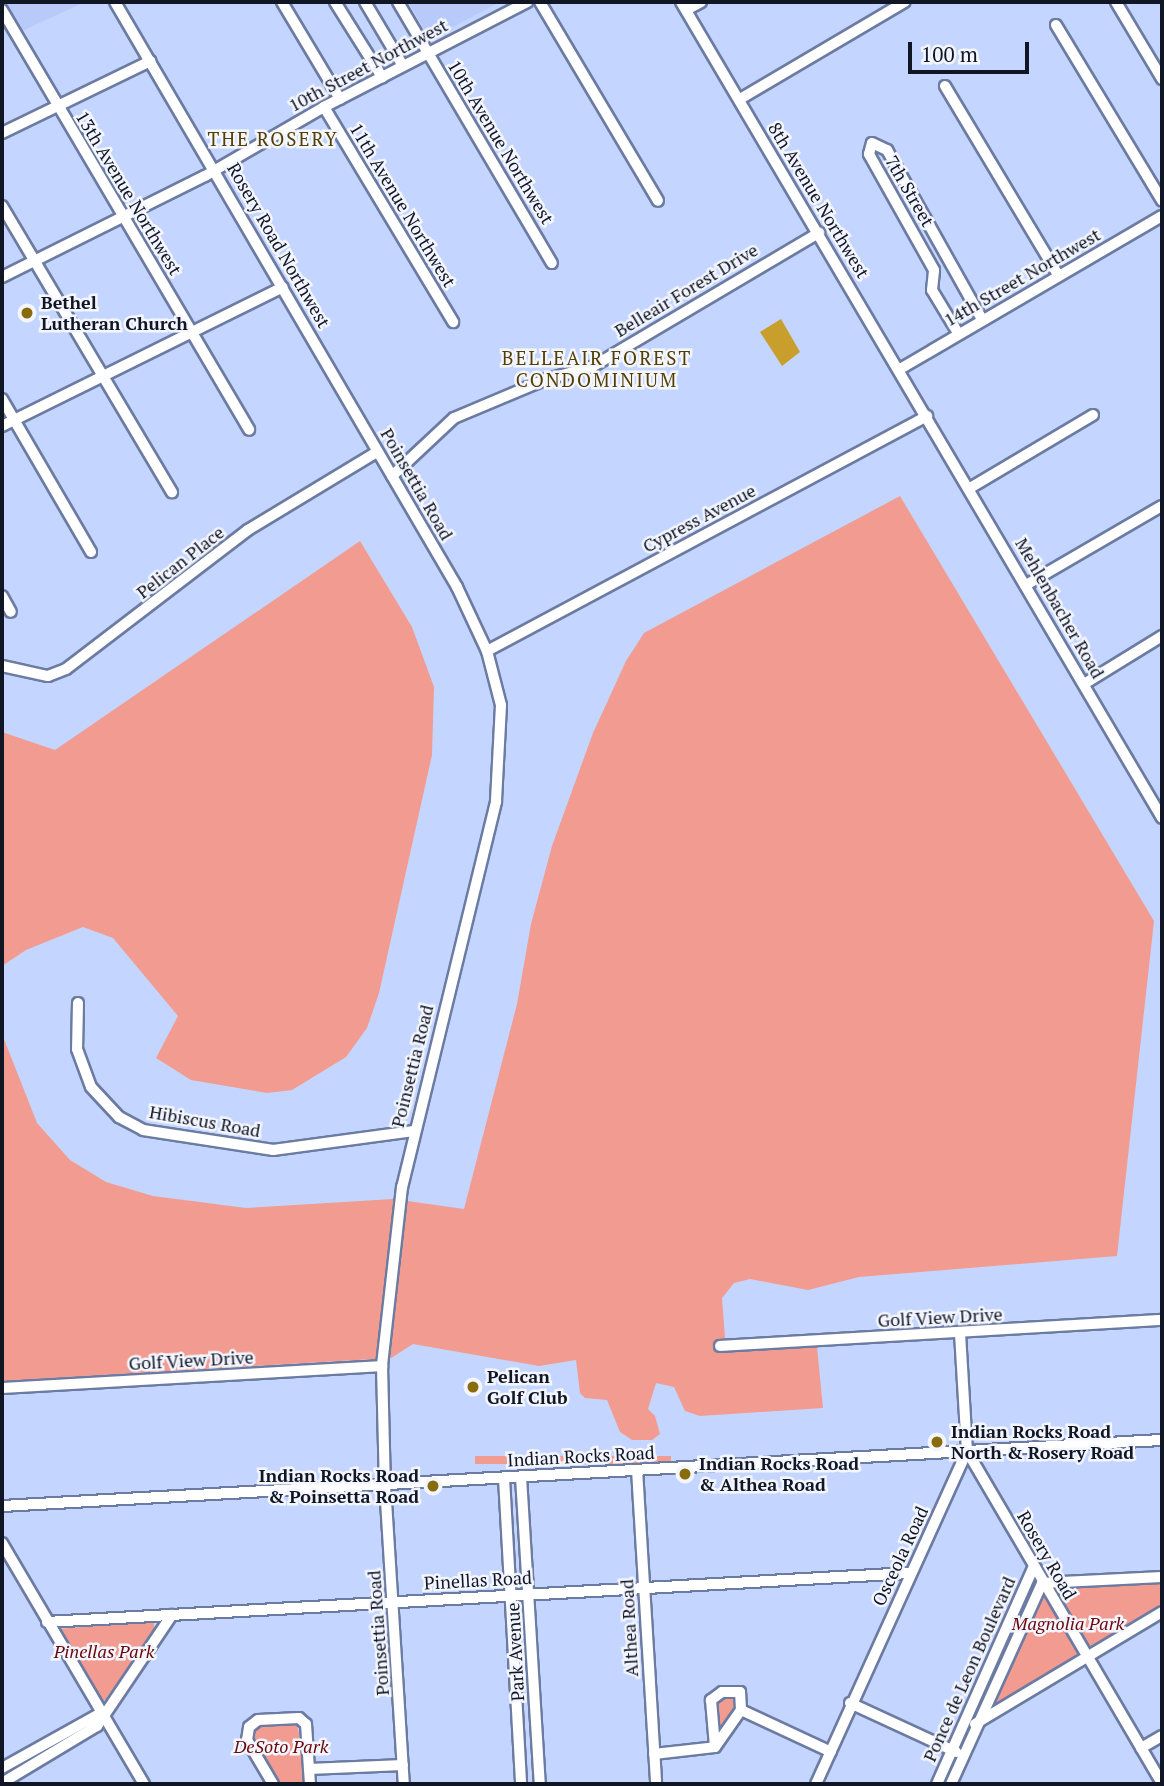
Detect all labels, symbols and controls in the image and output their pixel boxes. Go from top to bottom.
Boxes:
street label: 10th Street Northwest [285,14,451,116]
scale bar [912,28,1033,72]
text: 100 m [921,40,978,68]
street label: 10th Avenue Northwest [443,56,559,228]
street label: 13th Avenue Northwest [71,107,187,279]
street label: 8th Avenue Northwest [764,118,874,282]
street label: 11th Avenue Northwest [345,119,461,291]
district label: THE ROSERY [209,128,337,150]
street label: 7th Street [881,152,939,230]
street label: Rosery Road Northwest [223,159,335,331]
street label: 14th Street Northwest [940,223,1104,331]
street label: Belleair Forest Drive [610,239,762,341]
place label: Bethel Lutheran Church [41,292,188,334]
marker: Bethel Lutheran Church [19,305,35,321]
district label: BELLEAIR FOREST CONDOMINIUM [504,347,690,391]
street label: Poinsettia Road [376,424,458,544]
street label: Cypress Avenue [639,479,759,557]
street label: Pelican Place [132,521,228,603]
street label: Mehlenbacher Road [1011,534,1109,682]
street label: Poinsettia Road [386,1003,438,1129]
street label: Hibiscus Road [148,1101,262,1141]
street label: Golf View Drive [877,1303,1003,1331]
street label: Golf View Drive [128,1346,254,1374]
place label: Pelican Golf Club [487,1366,567,1408]
marker: Pelican Golf Club [465,1379,481,1395]
place label: Indian Rocks Road North & Rosery Road [951,1421,1134,1464]
marker: Indian Rocks Road North & Rosery Road [929,1434,945,1450]
street label: Indian Rocks Road [507,1441,655,1471]
place label: Indian Rocks Road & Althea Road [699,1453,859,1496]
place label: Indian Rocks Road & Poinsetta Road [259,1465,419,1508]
marker: Indian Rocks Road & Althea Road [677,1466,693,1482]
marker: Indian Rocks Road & Poinsetta Road [425,1478,441,1494]
street label: Osceola Road [868,1503,932,1609]
street label: Rosery Road [1013,1507,1081,1603]
street label: Pinellas Road [423,1566,533,1594]
street label: Poinsettia Road [363,1570,393,1696]
street label: Ponce de Leon Boulevard [918,1573,1020,1765]
street label: Althea Road [616,1579,642,1677]
street label: Park Avenue [502,1602,528,1702]
park label: Magnolia Park [1012,1612,1124,1634]
park label: Pinellas Park [54,1640,154,1662]
park label: DeSoto Park [234,1735,328,1757]

